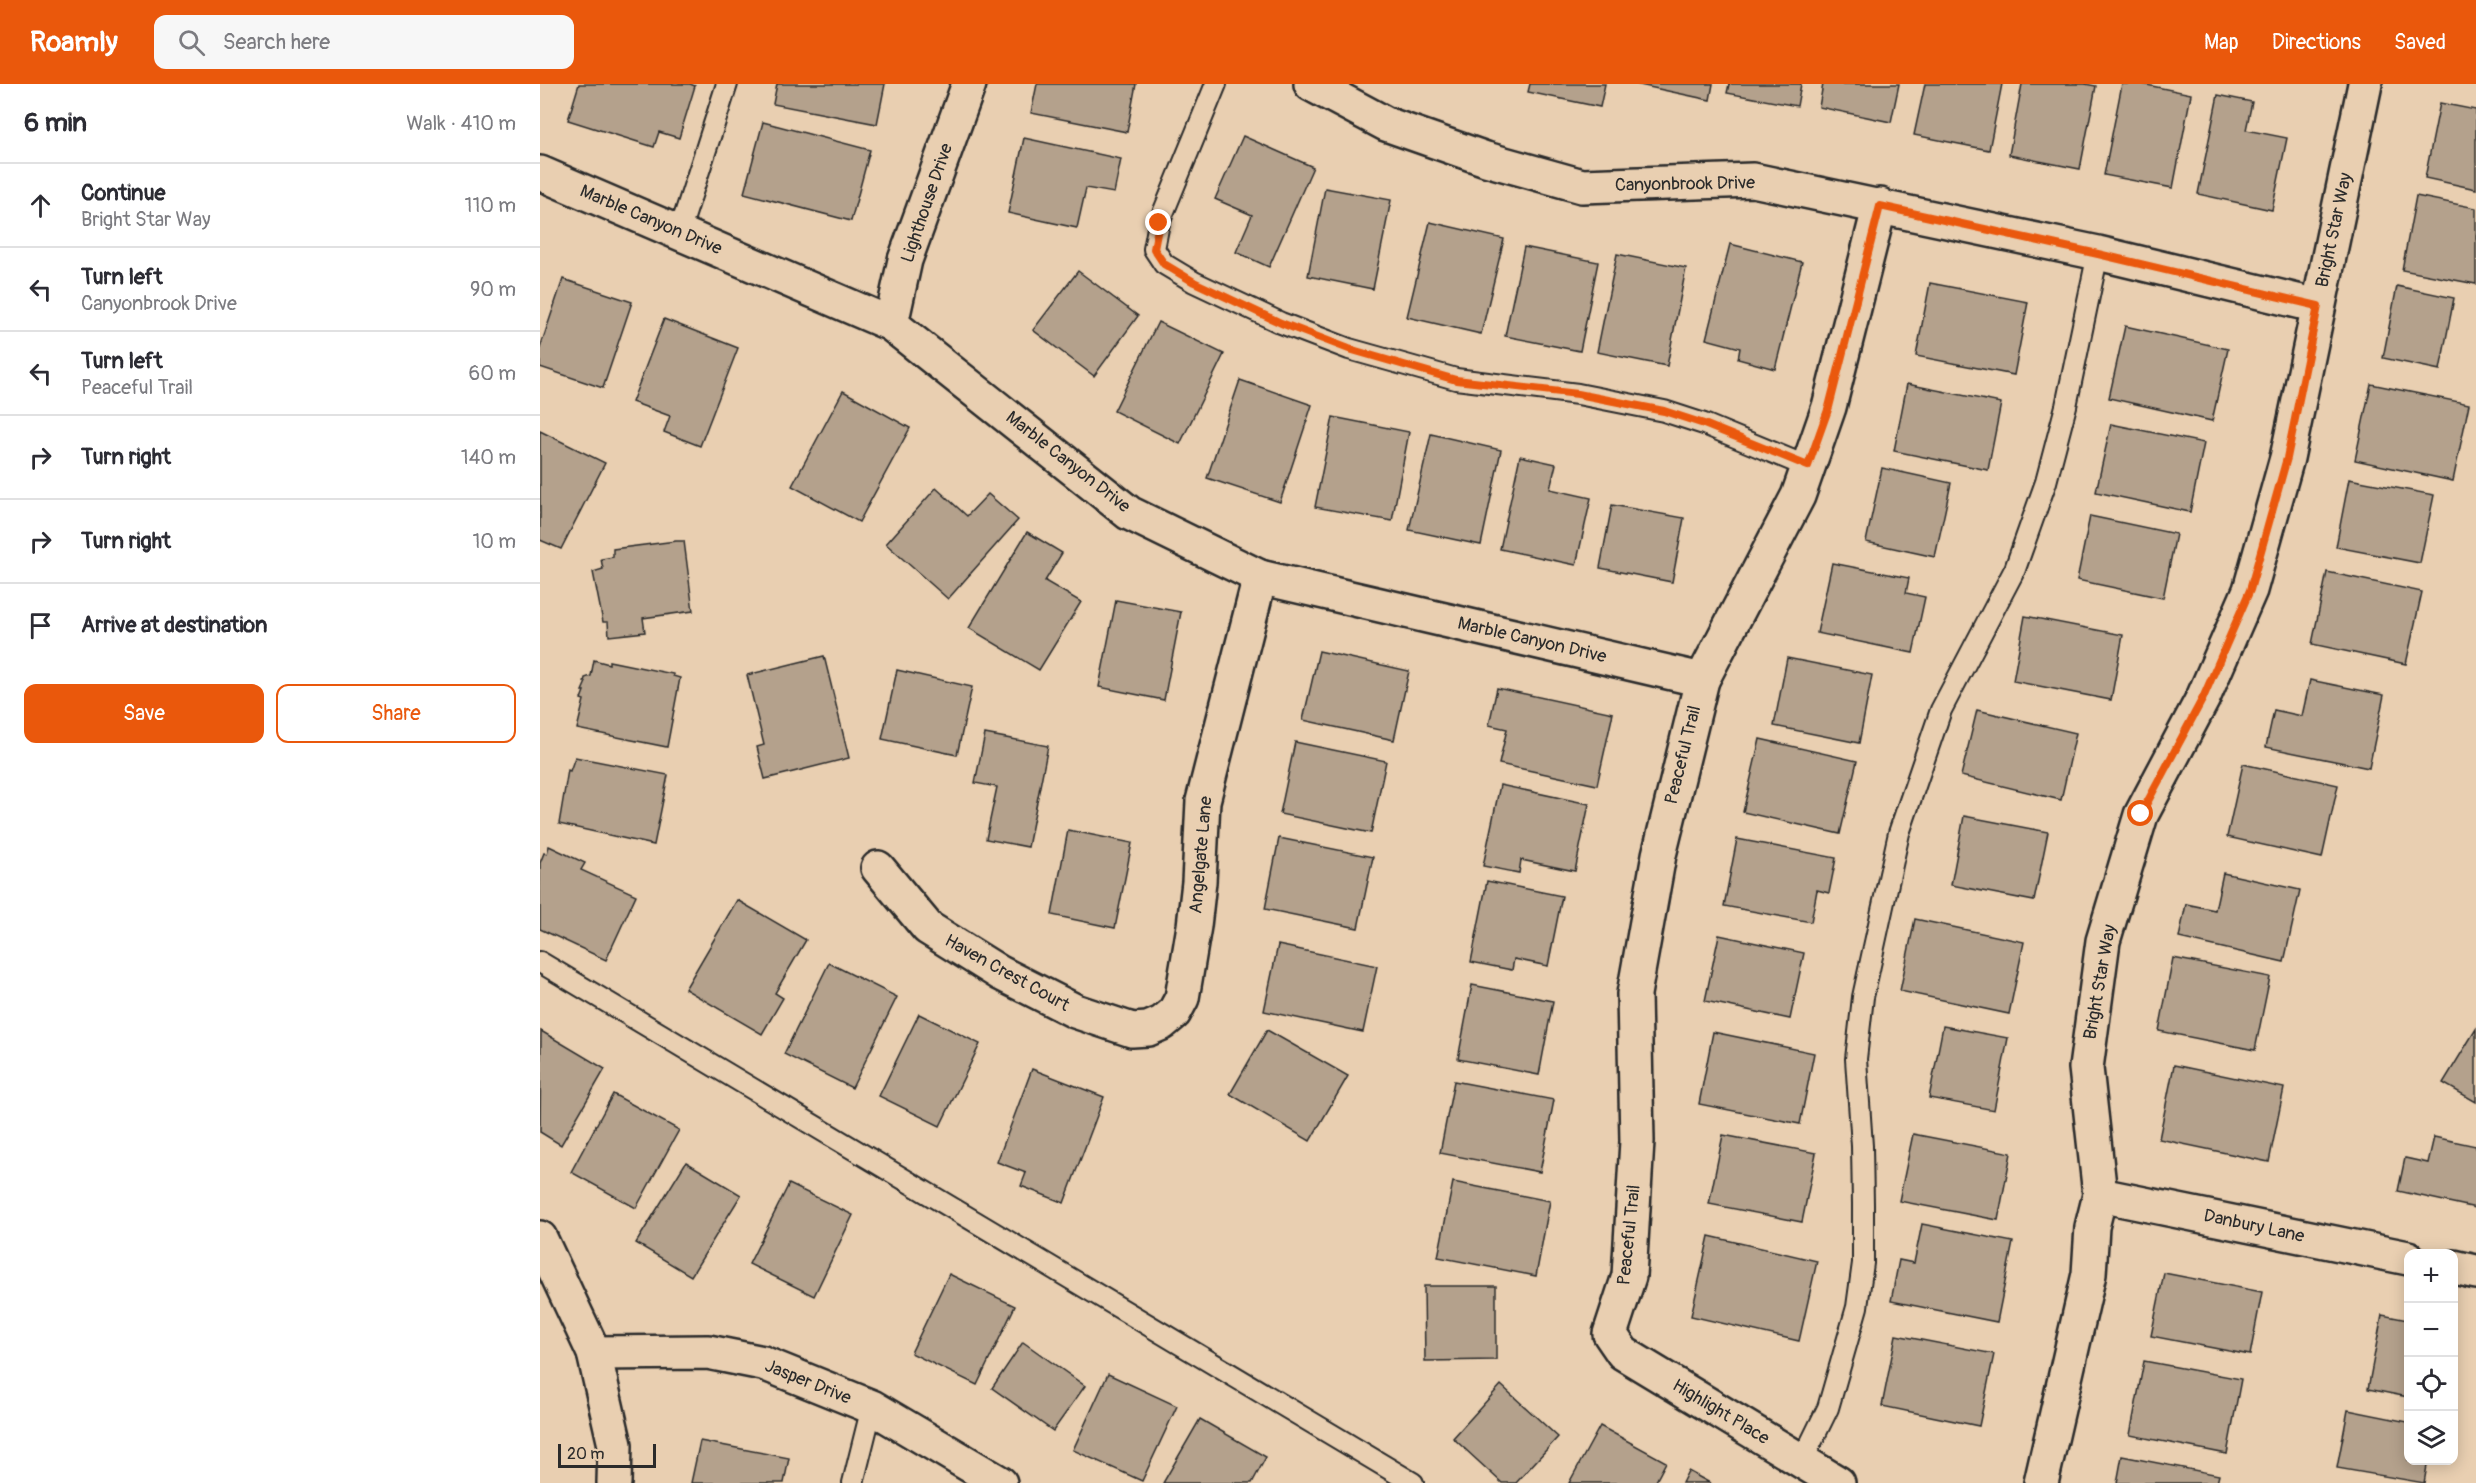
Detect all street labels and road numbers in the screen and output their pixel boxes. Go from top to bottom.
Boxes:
street label: Lighthouse Drive [896,140,958,266]
street label: Bright Star Way [2311,170,2357,289]
street label: Canyonbrook Drive [1615,171,1755,197]
street label: Marble Canyon Drive [576,180,726,260]
street label: Marble Canyon Drive [1001,406,1135,518]
street label: Marble Canyon Drive [1455,612,1609,668]
street label: Peaceful Trail [1660,703,1706,807]
street label: Angelgate Lane [1184,795,1218,915]
street label: Bright Star Way [2079,922,2121,1041]
street label: Haven Crest Court [941,929,1074,1017]
street label: Peaceful Trail [1612,1184,1646,1286]
street label: Danbury Lane [2202,1204,2307,1248]
street label: Jasper Drive [761,1354,855,1410]
street label: Highlight Place [1668,1374,1774,1450]

